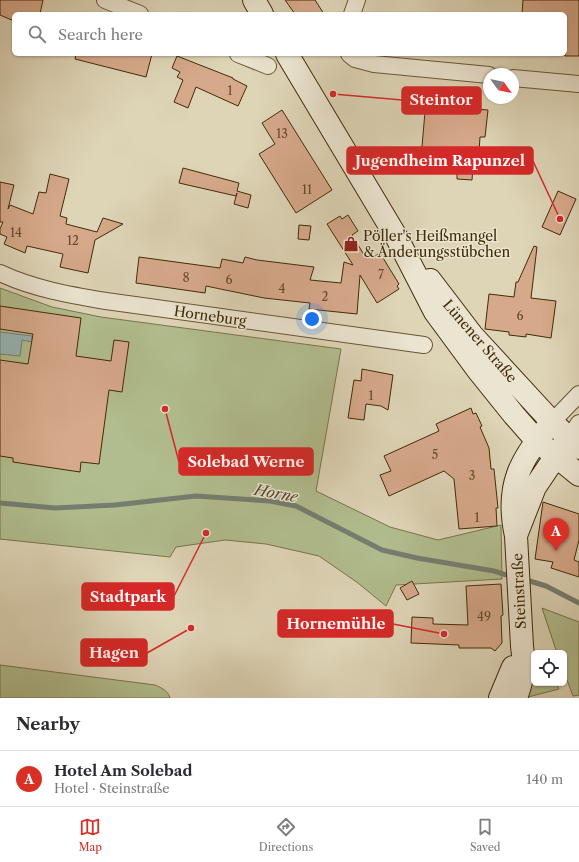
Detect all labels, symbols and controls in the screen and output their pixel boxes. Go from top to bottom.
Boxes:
search box [12,12,567,56]
icon: search [26,23,48,45]
text: Search here [58,25,143,44]
north arrow [483,68,519,104]
house number: 1 [227,83,233,98]
callout: Steintor [402,87,481,114]
text: Steintor [409,90,473,109]
house number: 13 [276,126,288,141]
callout: Jugendheim Rapunzel [347,147,533,174]
text: Jugendheim Rapunzel [352,151,525,170]
house number: 11 [302,182,312,197]
house number: 14 [10,225,22,240]
place label: Pöller's Heißmangel & Änderungsstübchen [363,227,510,261]
house number: 12 [67,233,79,248]
shop icon: Pöller's Heißmangel & Änderungsstübchen [342,235,360,253]
house number: 7 [378,267,384,282]
house number: 8 [182,270,190,285]
house number: 6 [225,272,233,287]
house number: 4 [279,281,286,296]
house number: 2 [322,289,329,304]
street label: Lünener Straße [439,296,521,386]
street label: Horneburg [173,302,248,330]
house number: 6 [516,308,524,323]
your location [302,309,322,329]
house number: 1 [368,388,374,403]
house number: 5 [432,447,438,462]
callout: Solebad Werne [179,448,313,475]
text: Solebad Werne [187,452,305,471]
house number: 3 [469,468,475,483]
water label: Horne [252,480,300,506]
house number: 1 [474,510,480,525]
pin: A [543,518,569,551]
street label: Steinstraße [508,552,530,629]
callout: Stadtpark [82,583,174,610]
text: Stadtpark [90,587,167,606]
house number: 49 [477,609,491,624]
callout: Hornemühle [278,610,393,637]
text: Hornemühle [287,614,385,633]
callout: Hagen [81,639,147,666]
text: Hagen [89,643,140,662]
map controls [531,650,567,686]
button: locate [531,650,567,686]
text: Nearby [16,714,80,734]
text: Hotel Am Solebad [54,761,193,780]
text: A [24,771,34,787]
text: 140 m [526,771,563,787]
text: Hotel · Steinstraße [54,780,170,796]
tab: Map [78,816,102,854]
tab: Directions [259,816,313,854]
tab: Saved [470,816,501,854]

